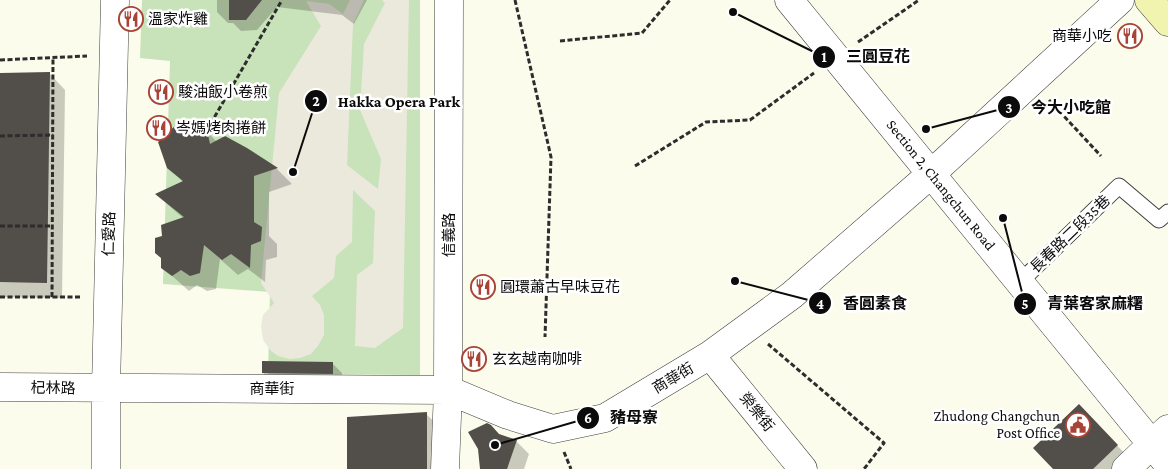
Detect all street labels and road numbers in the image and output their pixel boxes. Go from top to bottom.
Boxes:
street label: Section 2, Changchun Road [883,117,999,254]
street label: 長春路二段35巷 [1027,192,1113,276]
street label: 仁愛路 [101,211,117,257]
street label: 信義路 [441,212,457,258]
street label: 商華街 [650,360,696,396]
street label: 杞林路 [30,380,76,396]
street label: 商華街 [249,381,295,397]
street label: 榮樂街 [737,389,777,435]

